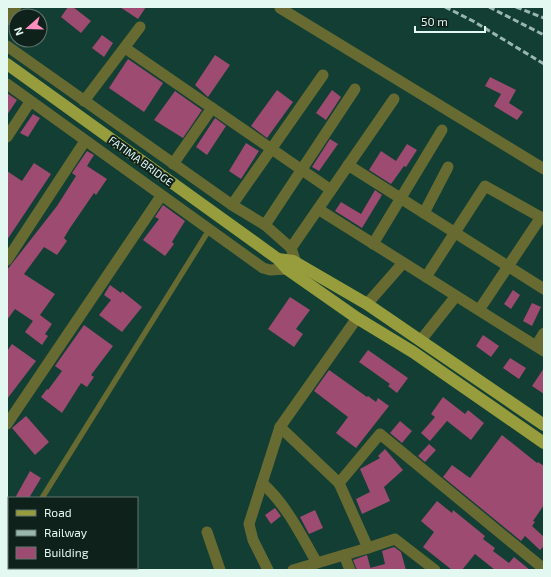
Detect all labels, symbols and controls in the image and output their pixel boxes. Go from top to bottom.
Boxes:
north arrow [8,8,48,48]
scale bar [415,8,485,34]
text: 50 m [421,14,448,28]
text: N [11,26,26,38]
street label: FATIMA BRIDGE [107,133,176,188]
legend [8,497,138,569]
text: Road [44,505,72,519]
text: Railway [44,525,88,539]
text: Building [44,545,89,559]

